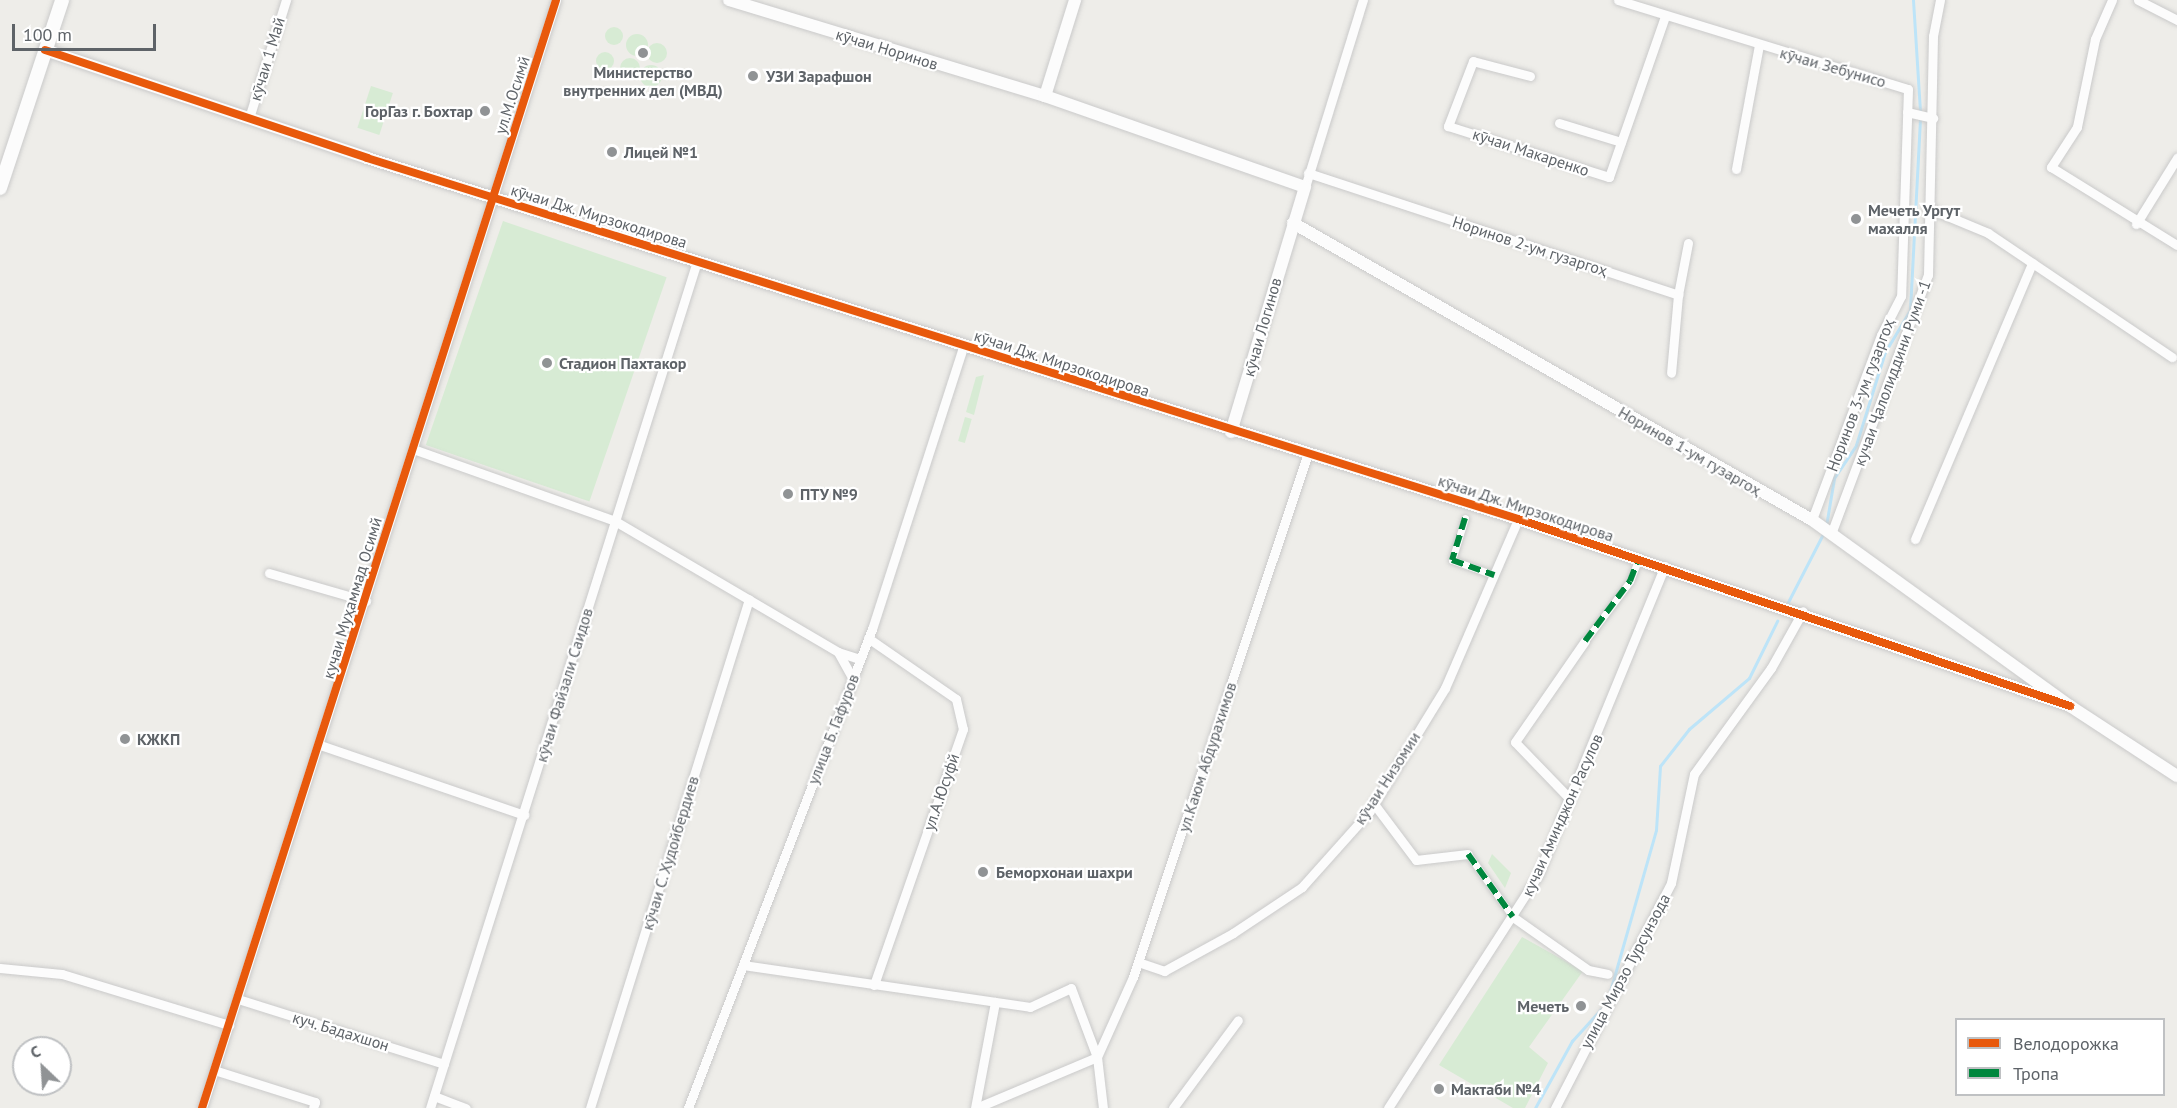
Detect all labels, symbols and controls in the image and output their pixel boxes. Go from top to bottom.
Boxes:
scale bar [15,12,159,50]
street label: кӯчаи 1 Май [245,15,289,103]
text: 100 m [23,23,72,46]
street label: кӯчаи Норинов [834,24,940,74]
street label: кӯчаи Зебунисо [1778,43,1888,91]
marker: Министерство внутренних дел (МВД) [636,46,650,60]
street label: ул.М.Осимй [490,54,534,136]
place label: Министерство внутренних дел (МВД) [563,62,723,100]
place label: УЗИ Зарафшон [766,66,872,86]
marker: УЗИ Зарафшон [744,67,762,85]
place label: ГорГаз г. Бохтар [364,101,473,121]
marker: ГорГаз г. Бохтар [478,104,492,118]
street label: кӯчаи Макаренко [1470,124,1592,180]
place label: Лицей №1 [624,142,698,162]
marker: Лицей №1 [605,145,619,159]
street label: кӯчаи Дж. Мирзокодирова [508,180,690,252]
place label: Мечеть Ургут махалля [1868,200,1961,238]
street label: Норинов 2-ум гузаргоҳ [1450,212,1610,280]
marker: Мечеть Ургут махалля [1849,212,1863,226]
street label: кӯчаи Логинов [1239,275,1285,379]
street label: кучаи Ҷалолиддини Руми -1 [1849,277,1935,469]
street label: Норинов 3-ум гузаргоҳ [1822,316,1898,474]
street label: кӯчаи Дж. Мирзокодирова [971,325,1153,401]
place label: Стадион Пахтакор [559,353,687,373]
marker: Стадион Пахтакор [540,356,554,370]
street label: Норинов 1-ум гузаргоҳ [1615,402,1765,500]
street label: кӯчаи Дж. Мирзокодирова [1435,470,1617,546]
place label: ПТУ №9 [800,484,858,504]
marker: ПТУ №9 [781,487,795,501]
street label: кучаи Муҳаммад Осимй [318,515,386,681]
street label: кӯчаи Файзали Саидов [531,606,597,764]
street label: улица Б. Гафуров [803,670,863,788]
street label: ул.Каюм Абдурахимов [1174,679,1240,835]
street label: кӯчаи Низомии [1350,728,1424,828]
place label: КЖКП [137,729,180,749]
street label: кучаи Аминджон Расулов [1517,730,1607,900]
marker: КЖКП [118,732,132,746]
street label: ул.А.Юсуфй [919,751,963,833]
street label: кӯчаи С. Худойбердиев [637,773,703,933]
place label: Беморхонаи шахри [996,862,1133,882]
marker: Беморхонаи шахри [974,863,992,881]
street label: улица Мирзо Турсунзода [1576,890,1674,1052]
place label: Мечеть [1517,996,1569,1016]
marker: Мечеть [1574,999,1588,1013]
street label: куч. Бадахшон [290,1007,392,1055]
legend [1955,1018,2165,1096]
text: Велодорожка [2013,1032,2119,1055]
north arrow [12,1036,72,1096]
text: С [27,1041,44,1062]
text: Тропа [2013,1062,2059,1085]
place label: Мактаби №4 [1451,1079,1541,1099]
marker: Мактаби №4 [1432,1082,1446,1096]

